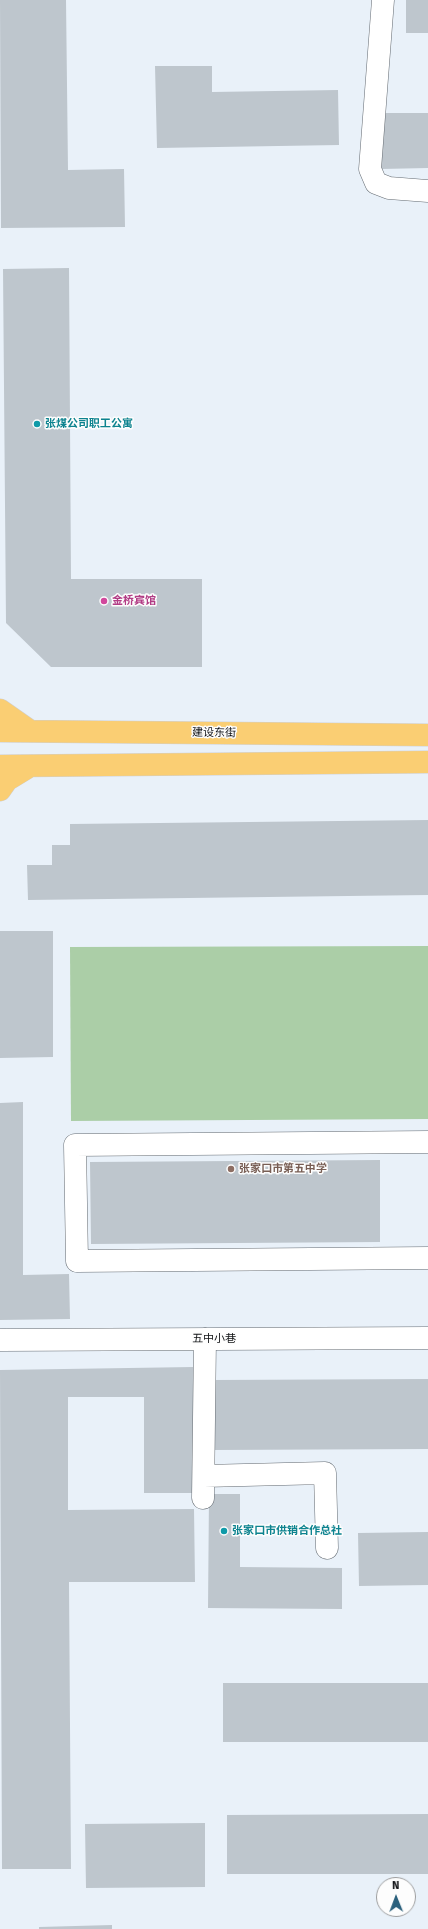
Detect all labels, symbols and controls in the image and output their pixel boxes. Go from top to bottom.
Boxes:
place label: 张煤公司职工公寓 [45,417,133,431]
marker: 张煤公司职工公寓 [32,419,42,429]
place label: 金桥宾馆 [112,594,156,608]
marker: 金桥宾馆 [99,596,109,606]
street label: 建设东街 [192,726,236,740]
place label: 张家口市第五中学 [239,1162,327,1176]
marker: 张家口市第五中学 [226,1164,236,1174]
street label: 五中小巷 [192,1332,236,1346]
place label: 张家口市供销合作总社 [232,1524,342,1538]
marker: 张家口市供销合作总社 [219,1526,229,1536]
north arrow [376,1877,416,1917]
text: N [392,1879,400,1892]

